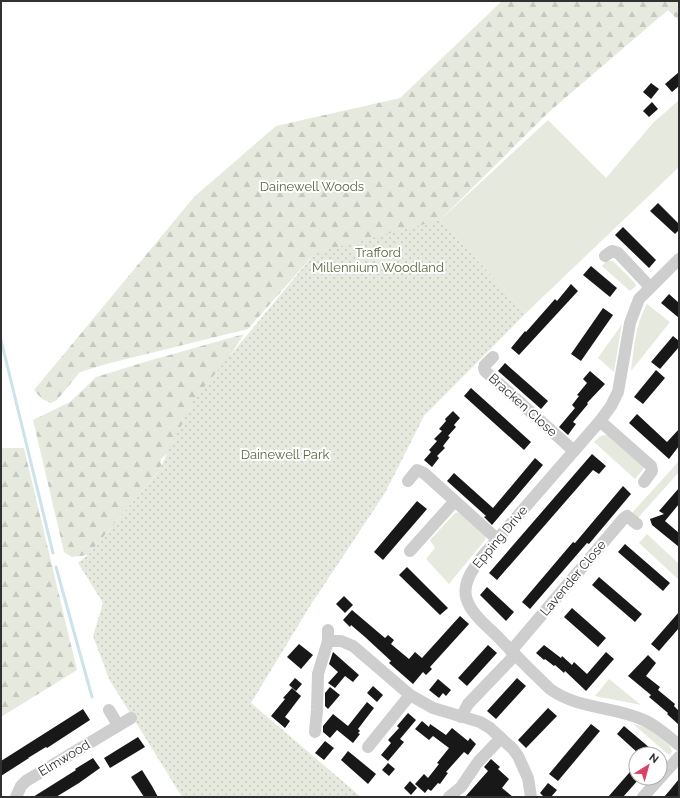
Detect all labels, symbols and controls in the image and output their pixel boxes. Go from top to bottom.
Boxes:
park label: Dainewell Woods [260,179,364,194]
park label: Trafford Millennium Woodland [312,245,444,275]
street label: Bracken Close [486,370,560,440]
park label: Dainewell Park [241,447,329,462]
street label: Epping Drive [470,503,531,571]
street label: Lavender Close [537,537,609,619]
street label: Elmwood [36,737,92,779]
north arrow [628,746,668,786]
text: N [646,751,661,766]

